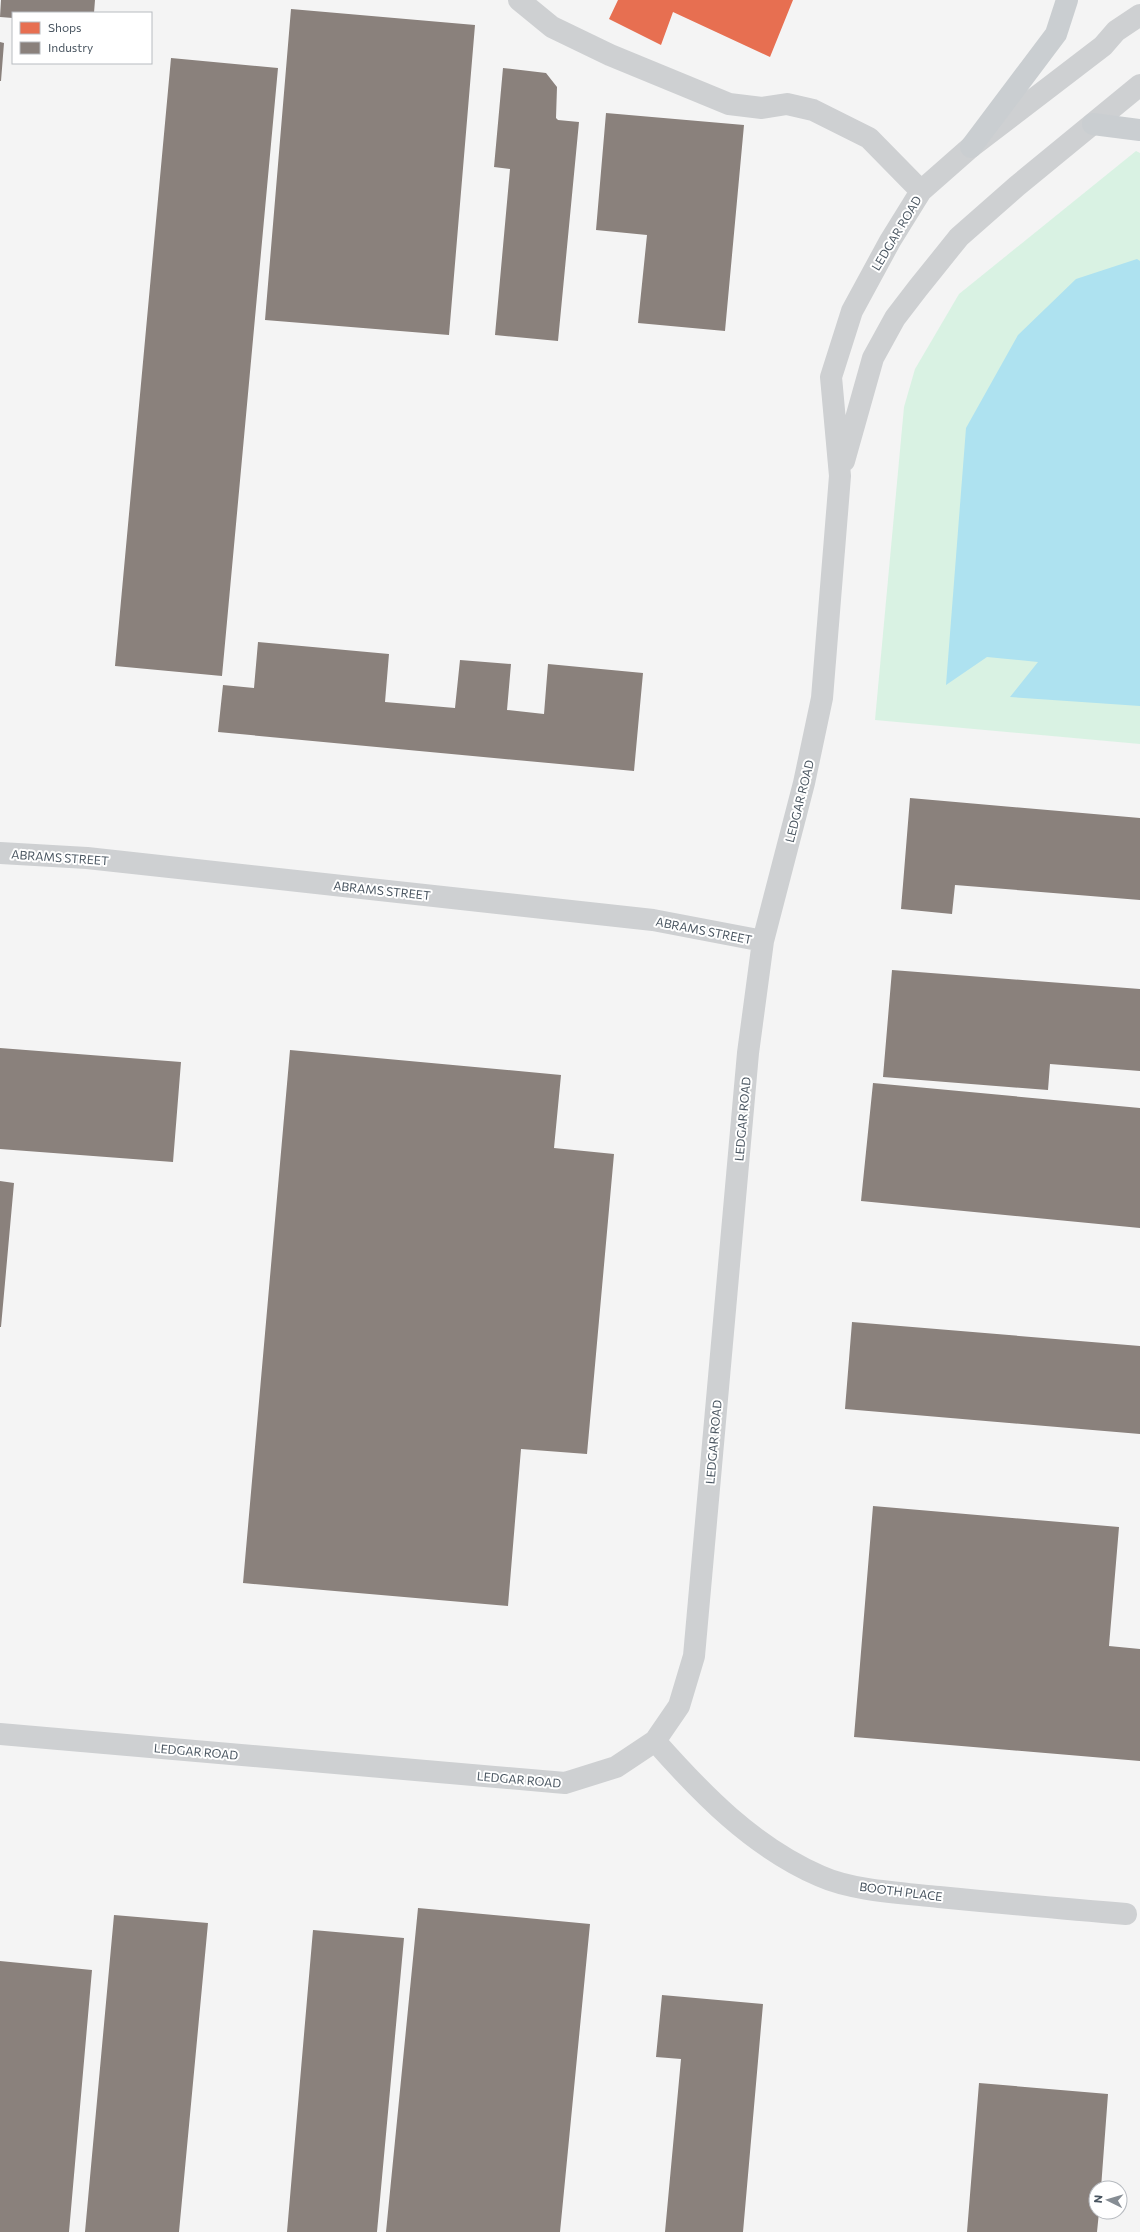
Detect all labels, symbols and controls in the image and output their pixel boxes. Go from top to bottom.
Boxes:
legend [12,12,152,64]
text: Shops [48,20,82,34]
text: Industry [48,40,93,54]
street label: LEDGAR ROAD [868,193,924,273]
street label: LEDGAR ROAD [782,758,816,844]
street label: ABRAMS STREET [11,847,110,867]
street label: ABRAMS STREET [333,878,432,902]
street label: ABRAMS STREET [655,914,754,946]
street label: LEDGAR ROAD [731,1076,753,1162]
street label: LEDGAR ROAD [702,1399,724,1485]
street label: LEDGAR ROAD [153,1740,239,1762]
street label: LEDGAR ROAD [476,1768,562,1790]
street label: BOOTH PLACE [859,1879,943,1903]
north arrow [1088,2180,1128,2220]
text: N [1091,2194,1104,2204]

